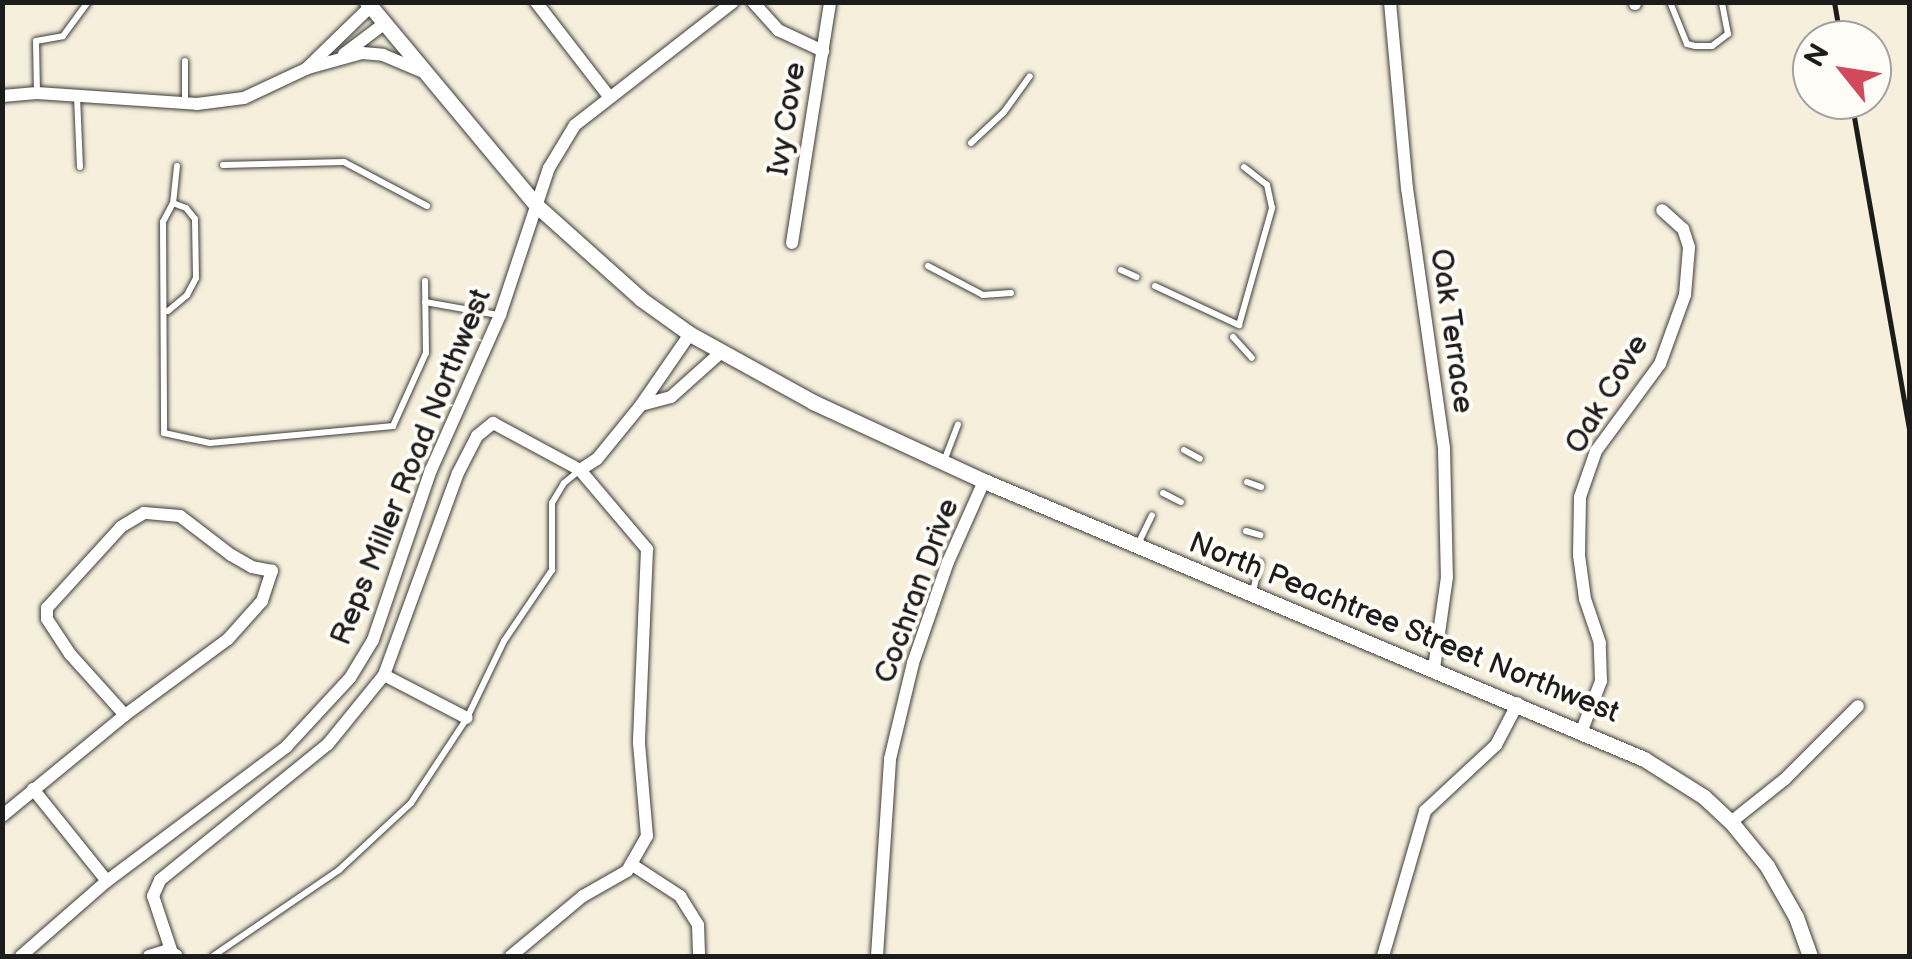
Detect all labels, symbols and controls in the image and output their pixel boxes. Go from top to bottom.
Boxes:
north arrow [1792,20,1892,120]
text: N [1798,38,1837,73]
street label: Ivy Cove [760,59,814,179]
street label: Oak Terrace [1423,246,1481,416]
street label: Reps Miller Road Northwest [323,284,499,650]
street label: Oak Cove [1558,328,1656,460]
street label: Cochran Drive [867,494,967,688]
street label: North Peachtree Street Northwest [1183,525,1625,731]

